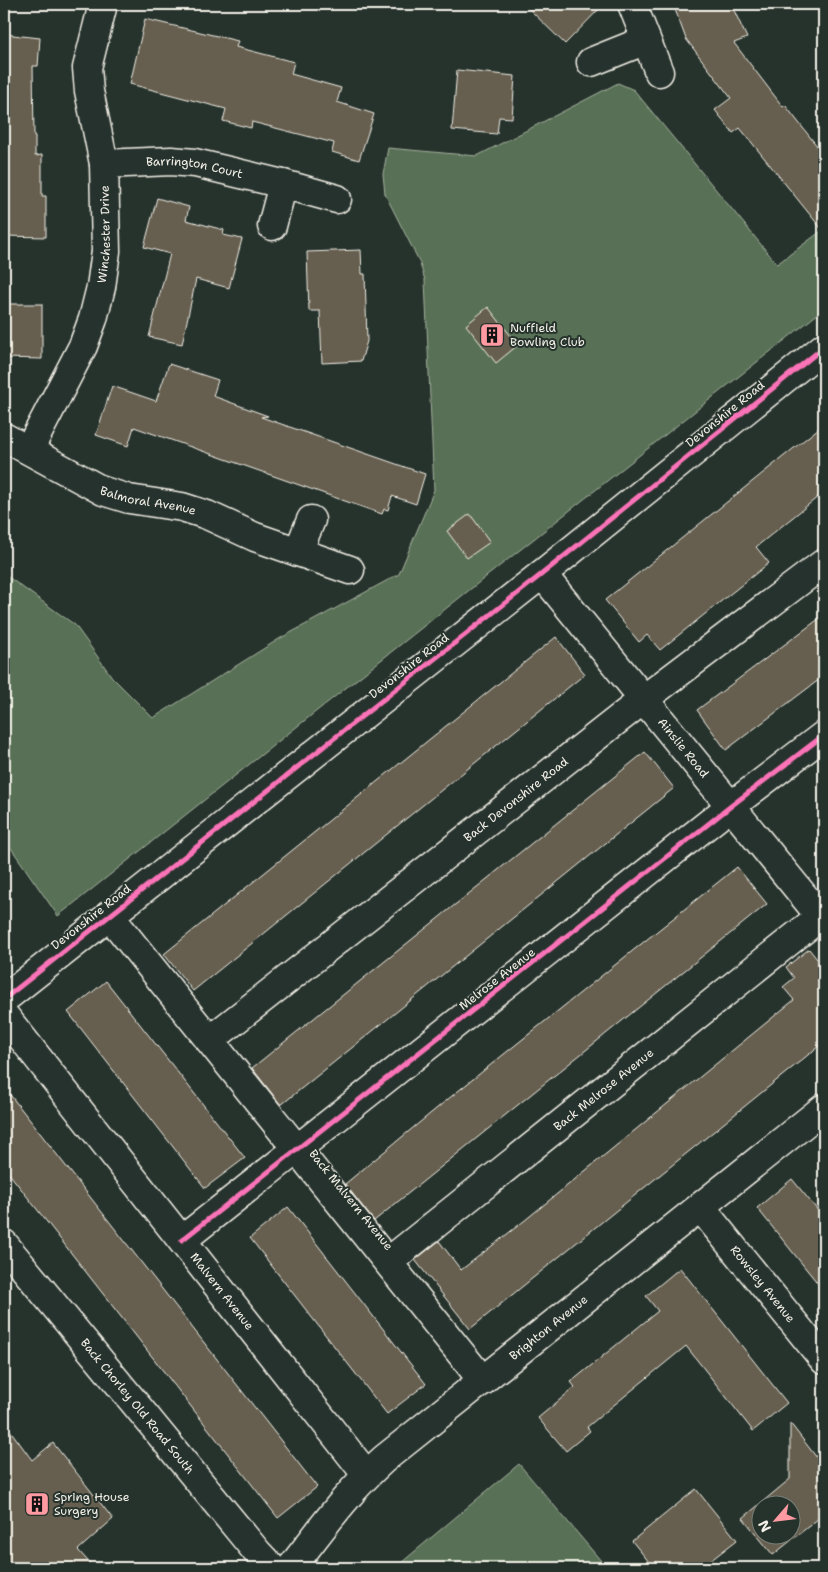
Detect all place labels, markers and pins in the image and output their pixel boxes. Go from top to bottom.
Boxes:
place label: Nuffield Bowling Club [510,320,585,350]
building icon: Nuffield Bowling Club [479,322,505,348]
place label: Spring House Surgery [54,1489,130,1519]
building icon: Spring House Surgery [24,1491,50,1517]

